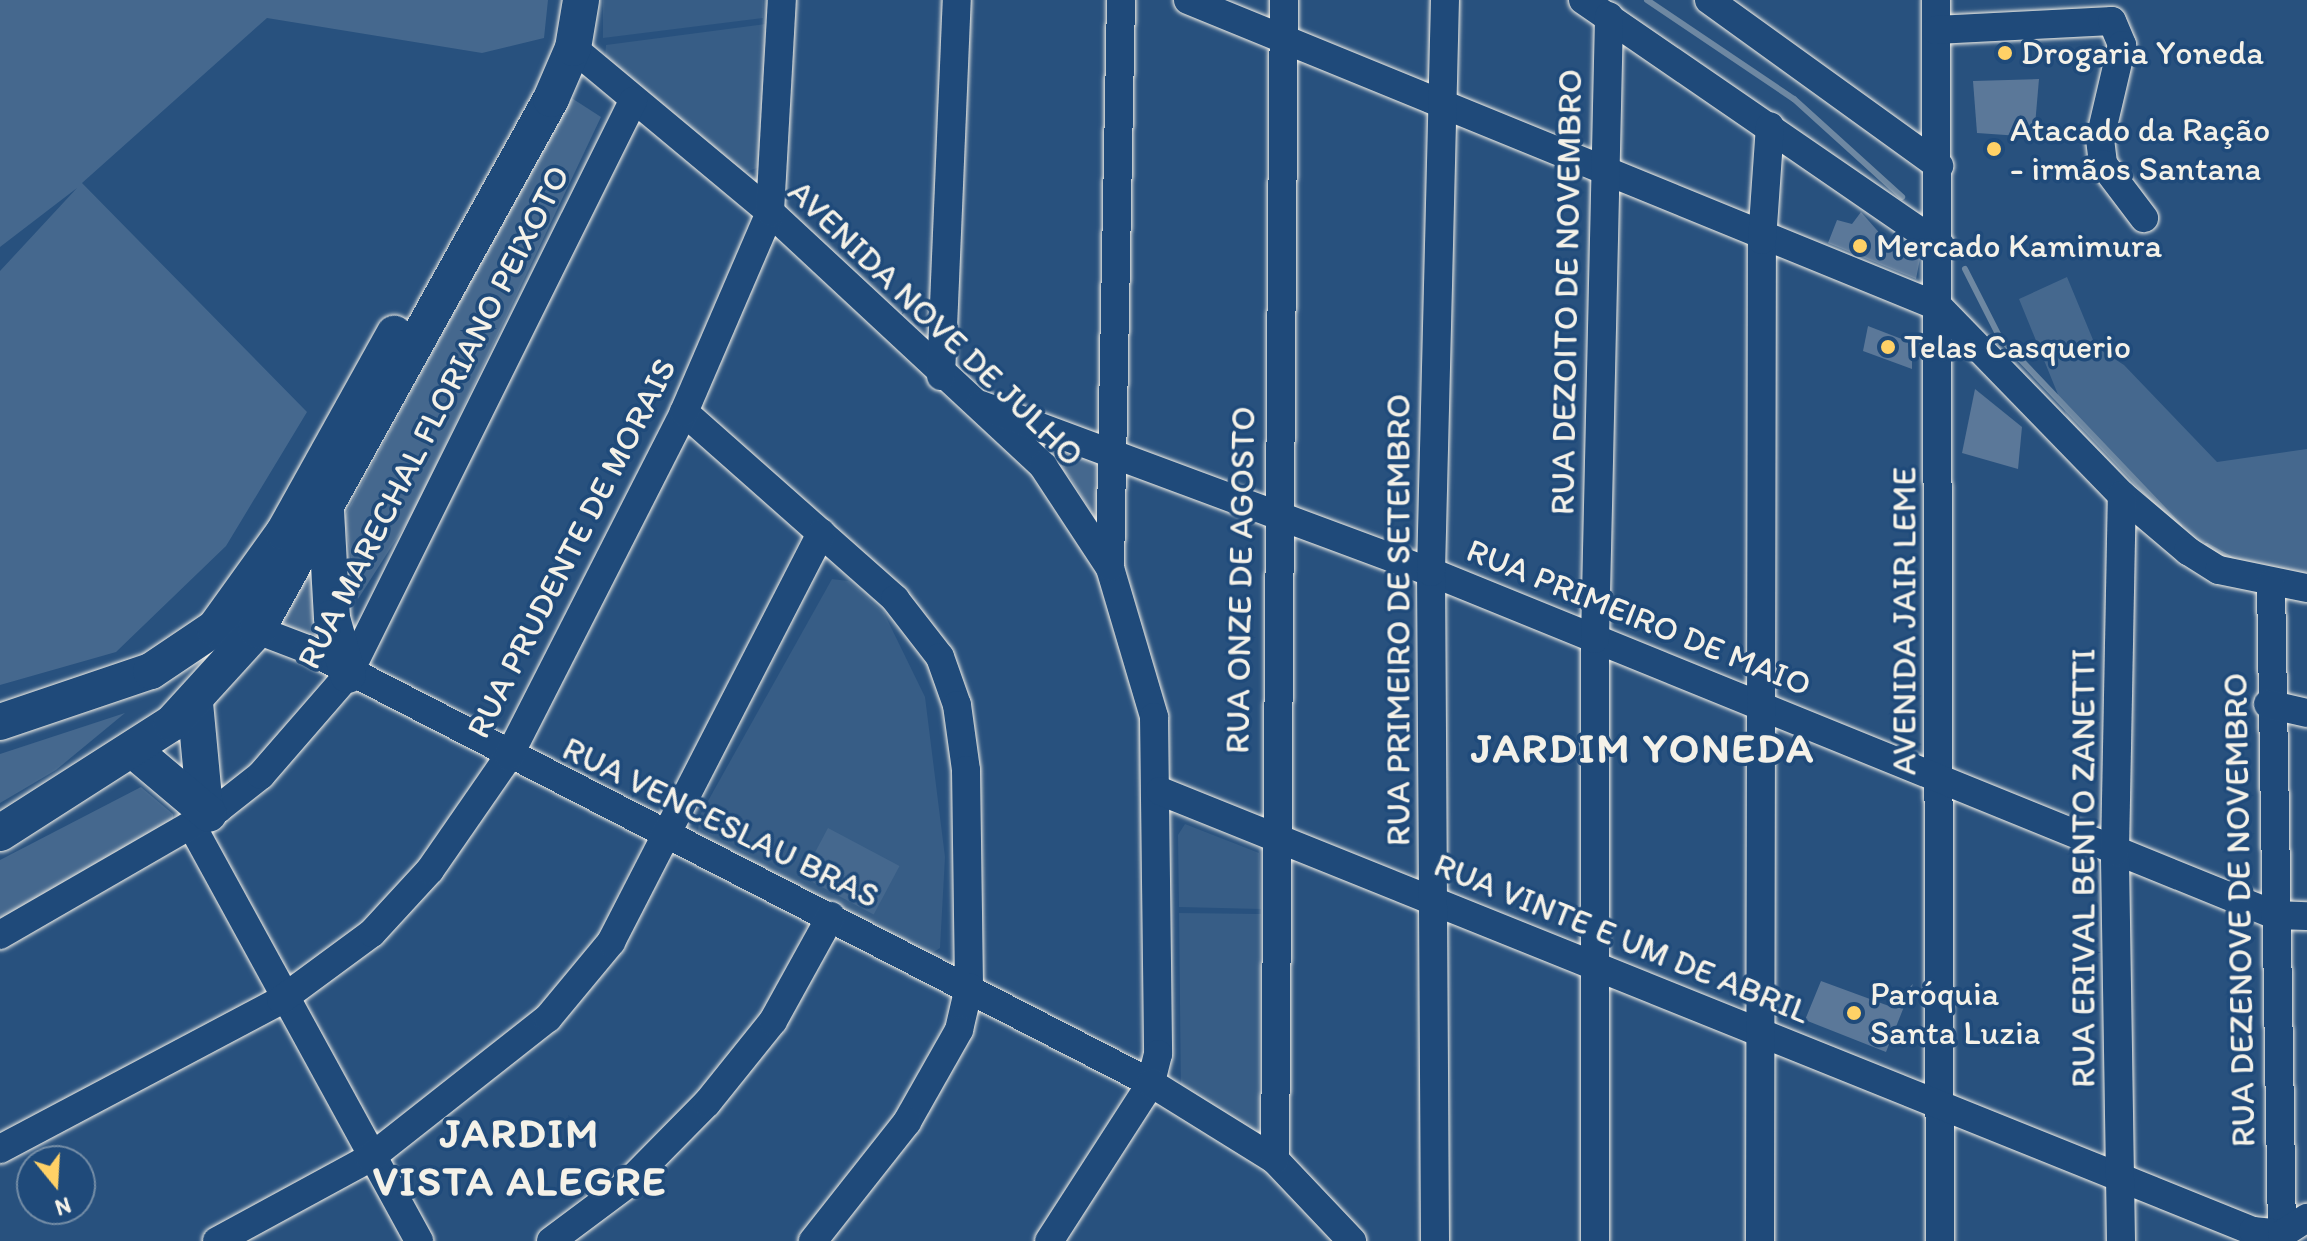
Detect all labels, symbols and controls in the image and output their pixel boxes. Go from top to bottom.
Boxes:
place label: Drogaria Yoneda [2021,33,2262,73]
marker: Drogaria Yoneda [1996,44,2014,62]
street label: RUA DEZOITO DE NOVEMBRO [1542,66,1590,518]
place label: Atacado da Ração - irmãos Santana [2010,109,2271,188]
marker: Atacado da Ração - irmãos Santana [1985,140,2003,158]
street label: RUA MARECHAL FLORIANO PEIXOTO [289,160,577,674]
street label: AVENIDA NOVE DE JULHO [780,171,1092,475]
place label: Mercado Kamimura [1876,226,2162,266]
marker: Mercado Kamimura [1851,237,1869,255]
place label: Telas Casquerio [1904,327,2132,367]
marker: Telas Casquerio [1879,338,1897,356]
street label: RUA PRUDENTE DE MORAIS [457,351,685,745]
street label: RUA PRIMEIRO DE SETEMBRO [1378,392,1418,848]
street label: RUA ONZE DE AGOSTO [1217,406,1263,754]
street label: AVENIDA JAIR LEME [1884,469,1924,773]
street label: RUA PRIMEIRO DE MAIO [1461,529,1817,705]
street label: RUA ERIVAL BENTO ZANETTI [2063,650,2103,1086]
street label: RUA DEZENOVE DE NOVEMBRO [2214,672,2264,1148]
district label: JARDIM YONEDA [1473,723,1813,773]
street label: RUA VENCESLAU BRAS [556,728,886,916]
street label: RUA VINTE E UM DE ABRIL [1430,845,1814,1031]
place label: Paróquia Santa Luzia [1870,973,2041,1052]
marker: Paróquia Santa Luzia [1845,1004,1863,1022]
district label: JARDIM VISTA ALEGRE [371,1108,669,1206]
north arrow [16,1145,96,1225]
text: N [52,1191,74,1222]

